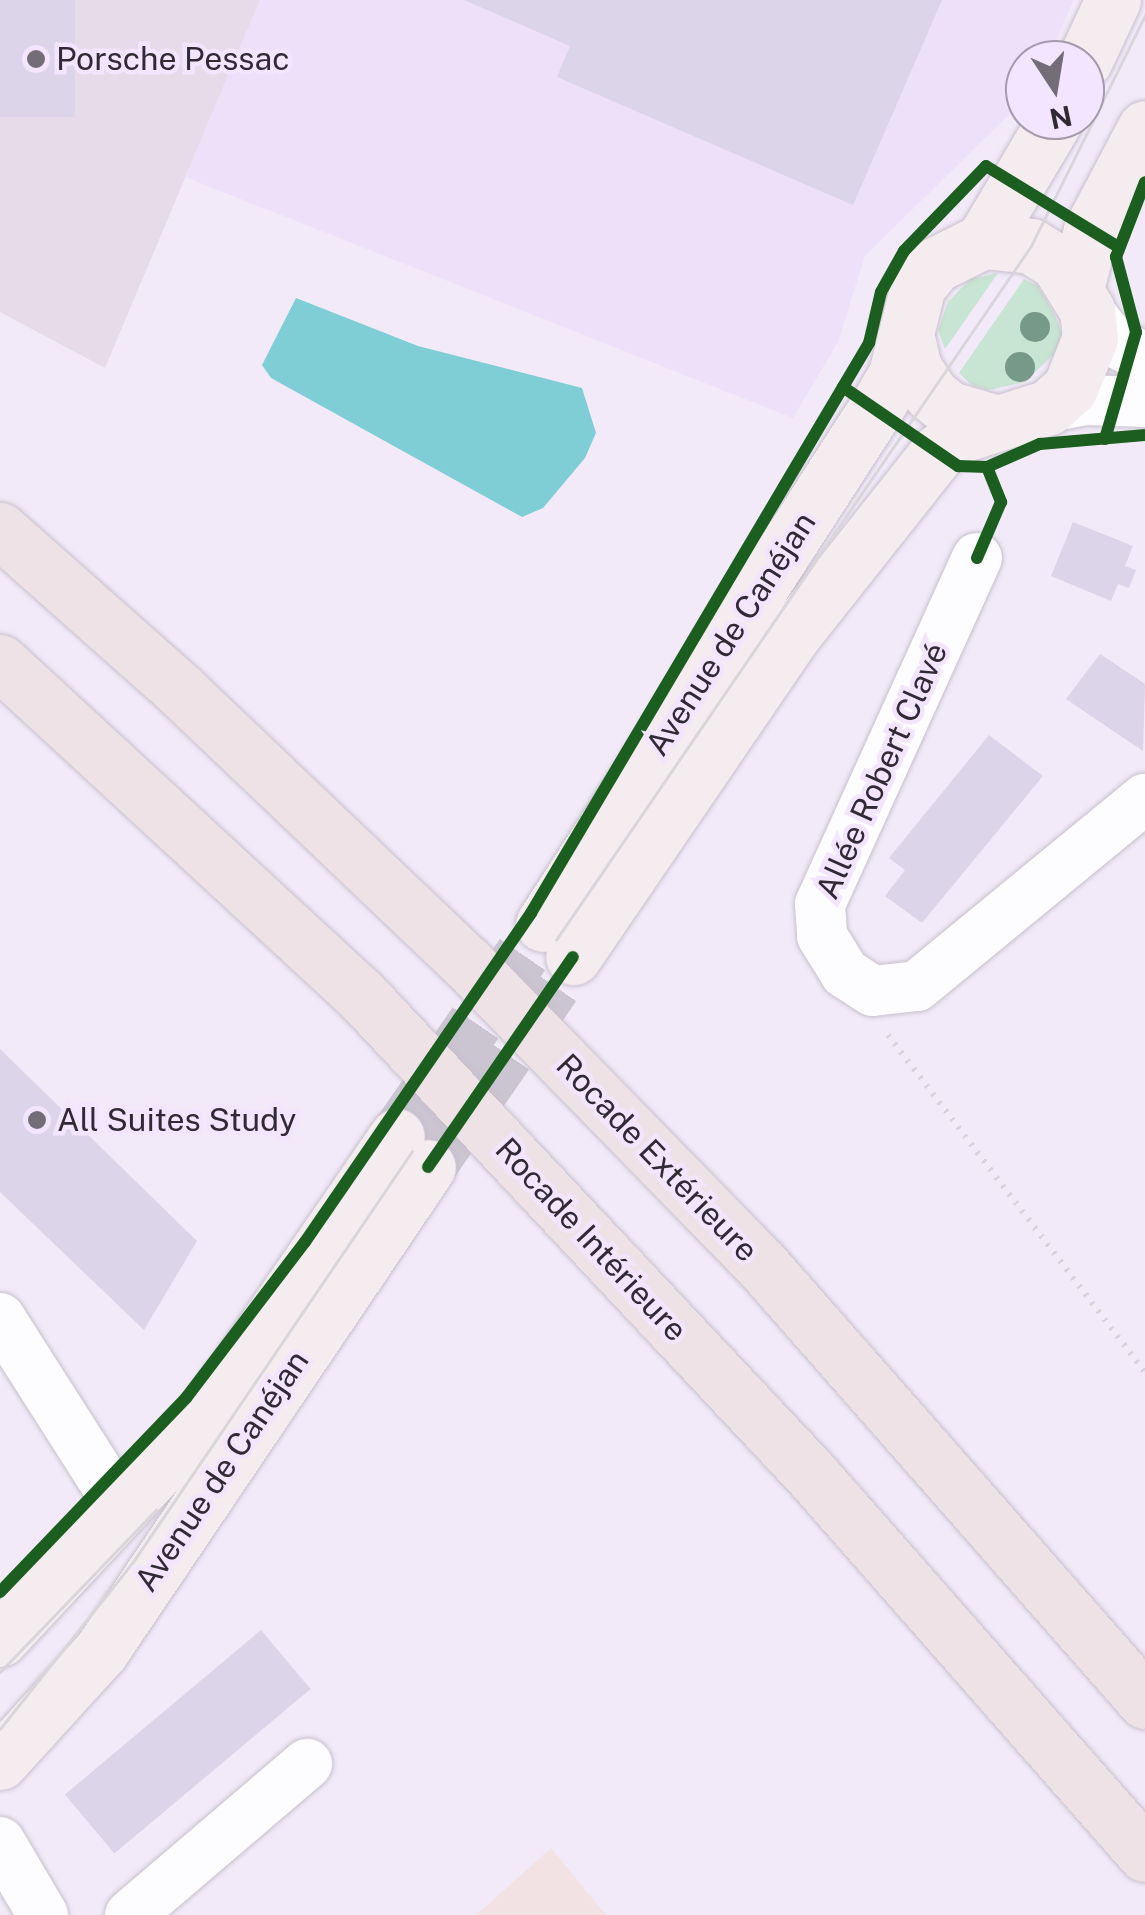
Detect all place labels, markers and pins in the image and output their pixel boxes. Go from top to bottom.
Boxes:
place label: Porsche Pessac [56,40,290,78]
marker: Porsche Pessac [25,48,47,70]
place label: All Suites Study [57,1101,296,1139]
marker: All Suites Study [26,1109,48,1131]

